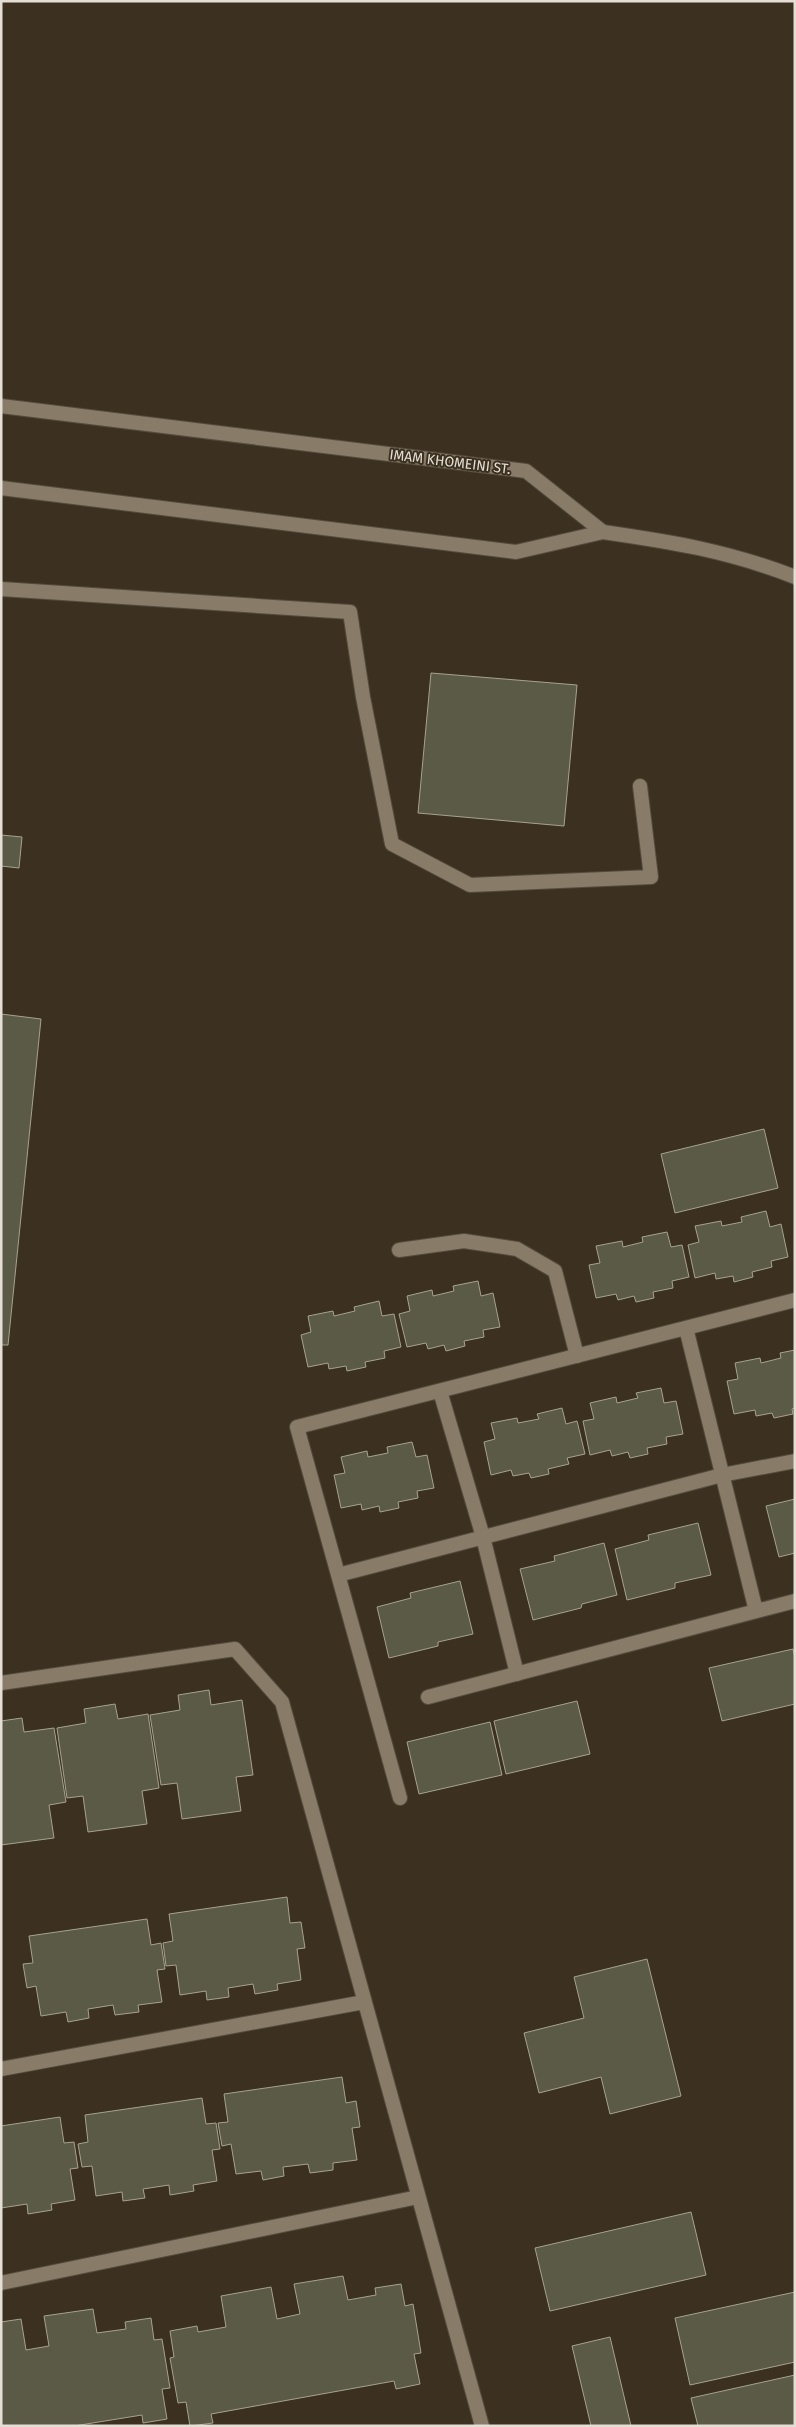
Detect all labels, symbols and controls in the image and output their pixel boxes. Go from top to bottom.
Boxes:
street label: IMAM KHOMEINI ST. [388,446,512,478]

